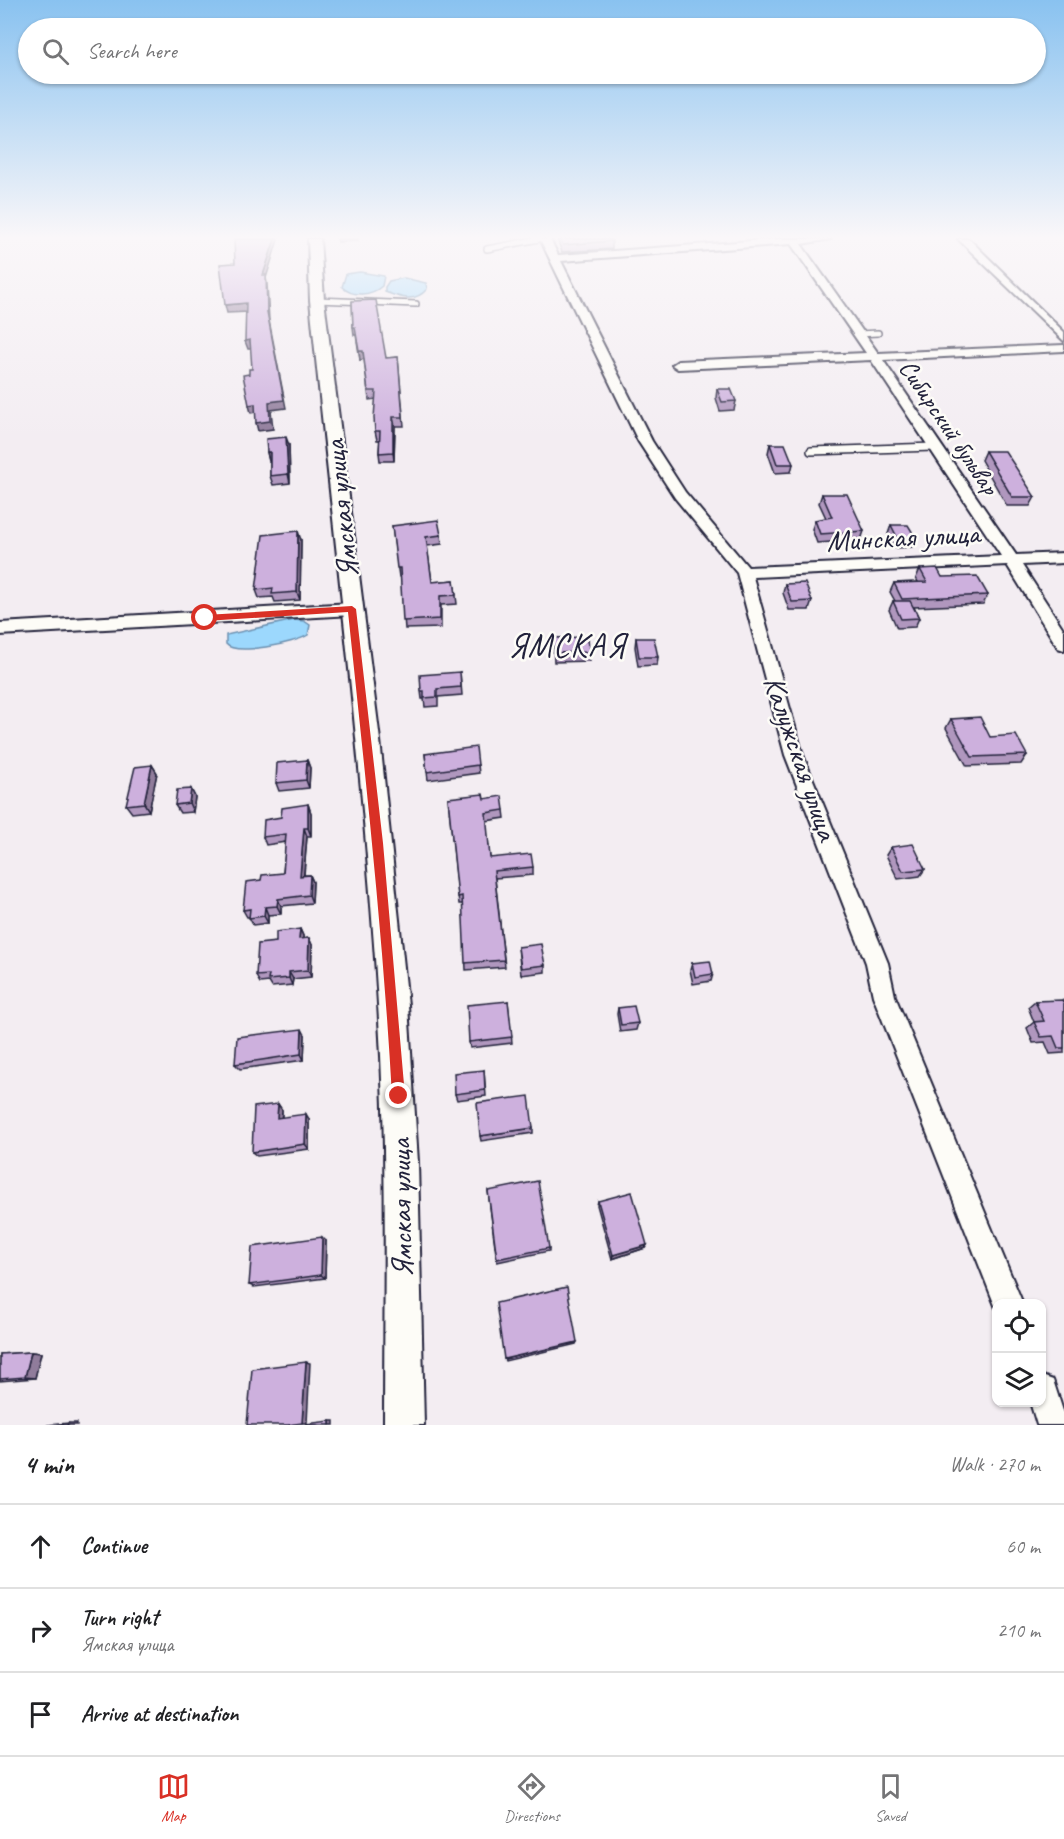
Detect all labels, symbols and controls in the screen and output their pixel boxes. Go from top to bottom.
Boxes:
search box [18,18,1046,84]
icon: search [39,35,72,68]
text: Search here [87,37,177,65]
street label: Сибирский бульвар [892,353,1008,503]
street label: Ямская улица [315,436,367,580]
street label: Минская улица [825,514,983,560]
route start [191,604,217,630]
district label: ЯМСКАЯ [508,624,629,666]
street label: Калужская улица [755,671,848,847]
route end [385,1082,411,1108]
street label: Ямская улица [381,1136,421,1278]
map controls [992,1299,1046,1407]
button: locate [992,1299,1046,1353]
button: layers [992,1353,1046,1407]
text: 4 min [24,1448,74,1481]
text: Walk · 270 m [950,1452,1040,1477]
icon: ahead [24,1530,57,1563]
text: Continue [81,1532,147,1560]
text: 60 m [1006,1534,1040,1559]
text: Turn right [81,1604,158,1632]
icon: right [24,1614,57,1647]
text: 210 m [997,1618,1040,1643]
text: Ямская улица [81,1632,173,1657]
icon: arrive [24,1698,57,1731]
text: Arrive at destination [81,1700,238,1728]
tab: Map [157,1770,190,1826]
tab: Directions [504,1770,560,1826]
tab: Saved [874,1770,907,1826]

